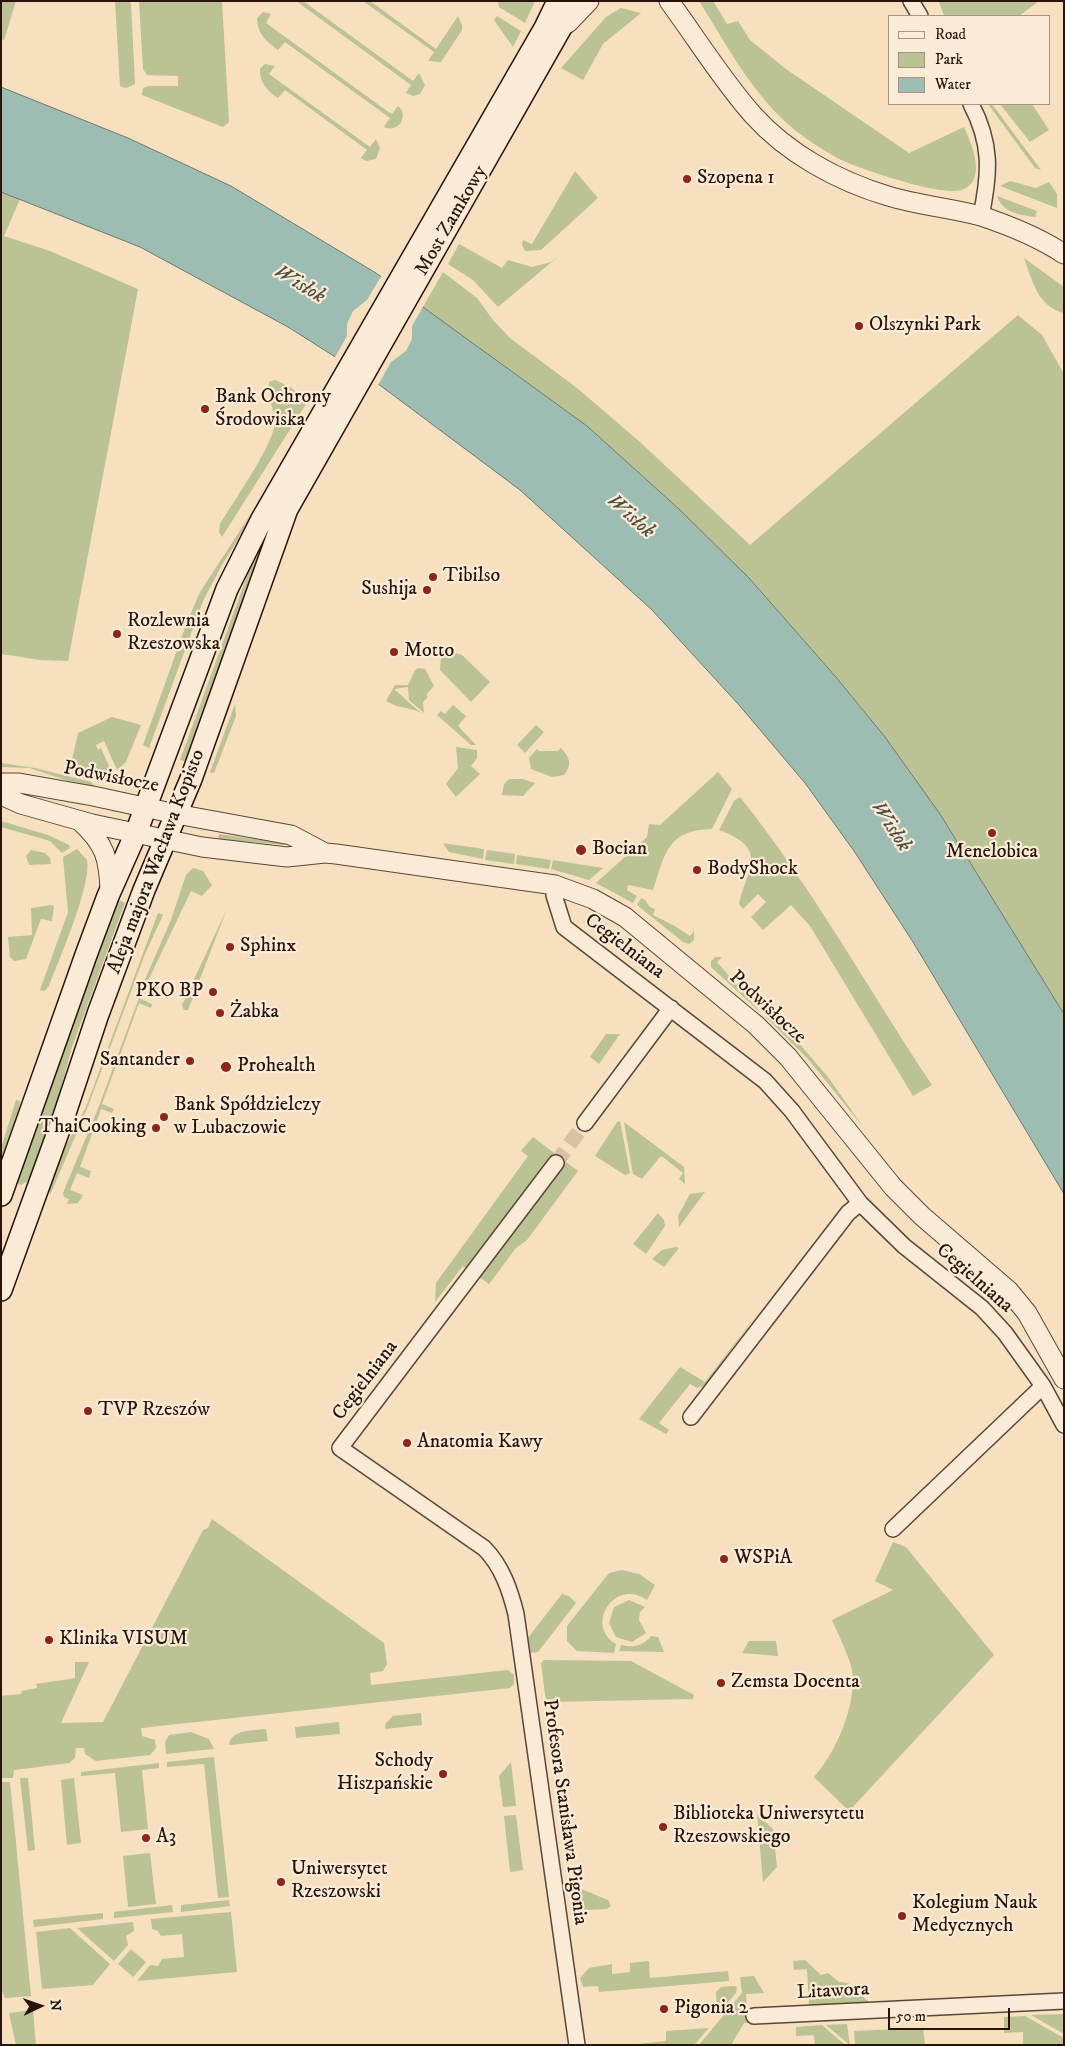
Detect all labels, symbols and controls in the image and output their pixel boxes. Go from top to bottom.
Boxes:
legend [888,15,1050,105]
text: Road [935,25,966,44]
text: Park [935,50,963,69]
text: Water [935,75,971,94]
street label: Most Zamkowy [411,162,493,280]
place label: Szopena 1 [697,167,775,191]
marker: Szopena 1 [681,173,693,185]
water label: Wisłok [269,260,329,310]
place label: Olszynki Park [869,314,981,338]
marker: Olszynki Park [853,320,865,332]
place label: Bank Ochrony Środowiska [215,386,331,433]
marker: Bank Ochrony Środowiska [199,403,211,415]
water label: Wisłok [601,489,659,545]
place label: Tibilso [443,565,500,589]
marker: Tibilso [427,571,439,583]
place label: Sushija [361,578,417,602]
marker: Sushija [421,584,433,596]
place label: Rozlewnia Rzeszowska [127,610,220,657]
marker: Rozlewnia Rzeszowska [111,628,123,640]
place label: Motto [404,640,454,664]
marker: Motto [388,646,400,658]
street label: Aleja majora Wacława Kopisto [103,746,211,978]
street label: Podwisłocze [61,757,161,799]
water label: Wisłok [864,797,916,857]
marker: Menelobica [986,827,998,839]
place label: Bocian [592,838,647,862]
place label: Menelobica [946,841,1038,865]
marker: Bocian [574,843,588,857]
place label: BodyShock [707,858,798,882]
marker: BodyShock [691,864,703,876]
street label: Cegielniana [579,909,669,985]
place label: Sphinx [240,935,296,959]
marker: Sphinx [224,941,236,953]
street label: Podwisłocze [723,966,811,1050]
place label: PKO BP [135,980,203,1004]
marker: PKO BP [207,986,219,998]
place label: Żabka [230,1001,279,1025]
marker: Żabka [214,1007,226,1019]
place label: Santander [100,1049,180,1073]
marker: Santander [184,1055,196,1067]
place label: Prohealth [237,1055,316,1079]
marker: Prohealth [219,1060,233,1074]
place label: Bank Spółdzielczy w Lubaczowie [174,1094,321,1141]
marker: Bank Spółdzielczy w Lubaczowie [158,1111,170,1123]
place label: ThaiCooking [39,1116,146,1140]
marker: ThaiCooking [150,1122,162,1134]
street label: Cegielniana [931,1239,1017,1319]
street label: Cegielniana [328,1336,404,1426]
place label: TVP Rzeszów [98,1399,210,1423]
marker: TVP Rzeszów [82,1405,94,1417]
place label: Anatomia Kawy [417,1431,543,1455]
marker: Anatomia Kawy [401,1437,413,1449]
place label: WSPiA [734,1547,792,1571]
marker: WSPiA [718,1553,730,1565]
place label: Klinika VISUM [59,1628,188,1652]
marker: Klinika VISUM [43,1634,55,1646]
place label: Zemsta Docenta [731,1671,860,1695]
marker: Zemsta Docenta [715,1677,727,1689]
street label: Profesora Stanisława Pigonia [536,1698,592,1926]
place label: Schody Hiszpańskie [337,1750,433,1797]
marker: Schody Hiszpańskie [437,1768,449,1780]
place label: Biblioteka Uniwersytetu Rzeszowskiego [673,1803,864,1850]
marker: Biblioteka Uniwersytetu Rzeszowskiego [657,1821,669,1833]
place label: A3 [156,1826,176,1850]
marker: A3 [140,1832,152,1844]
place label: Uniwersytet Rzeszowski [291,1858,387,1905]
marker: Uniwersytet Rzeszowski [275,1876,287,1888]
place label: Kolegium Nauk Medycznych [912,1892,1038,1939]
marker: Kolegium Nauk Medycznych [896,1910,908,1922]
street label: Litawora [796,1978,870,2006]
north arrow [15,1981,65,2031]
place label: Pigonia 2 [674,1997,748,2021]
scale bar [890,1998,1012,2030]
text: N [46,1999,64,2011]
marker: Pigonia 2 [658,2003,670,2015]
text: 50 m [896,2007,926,2026]

